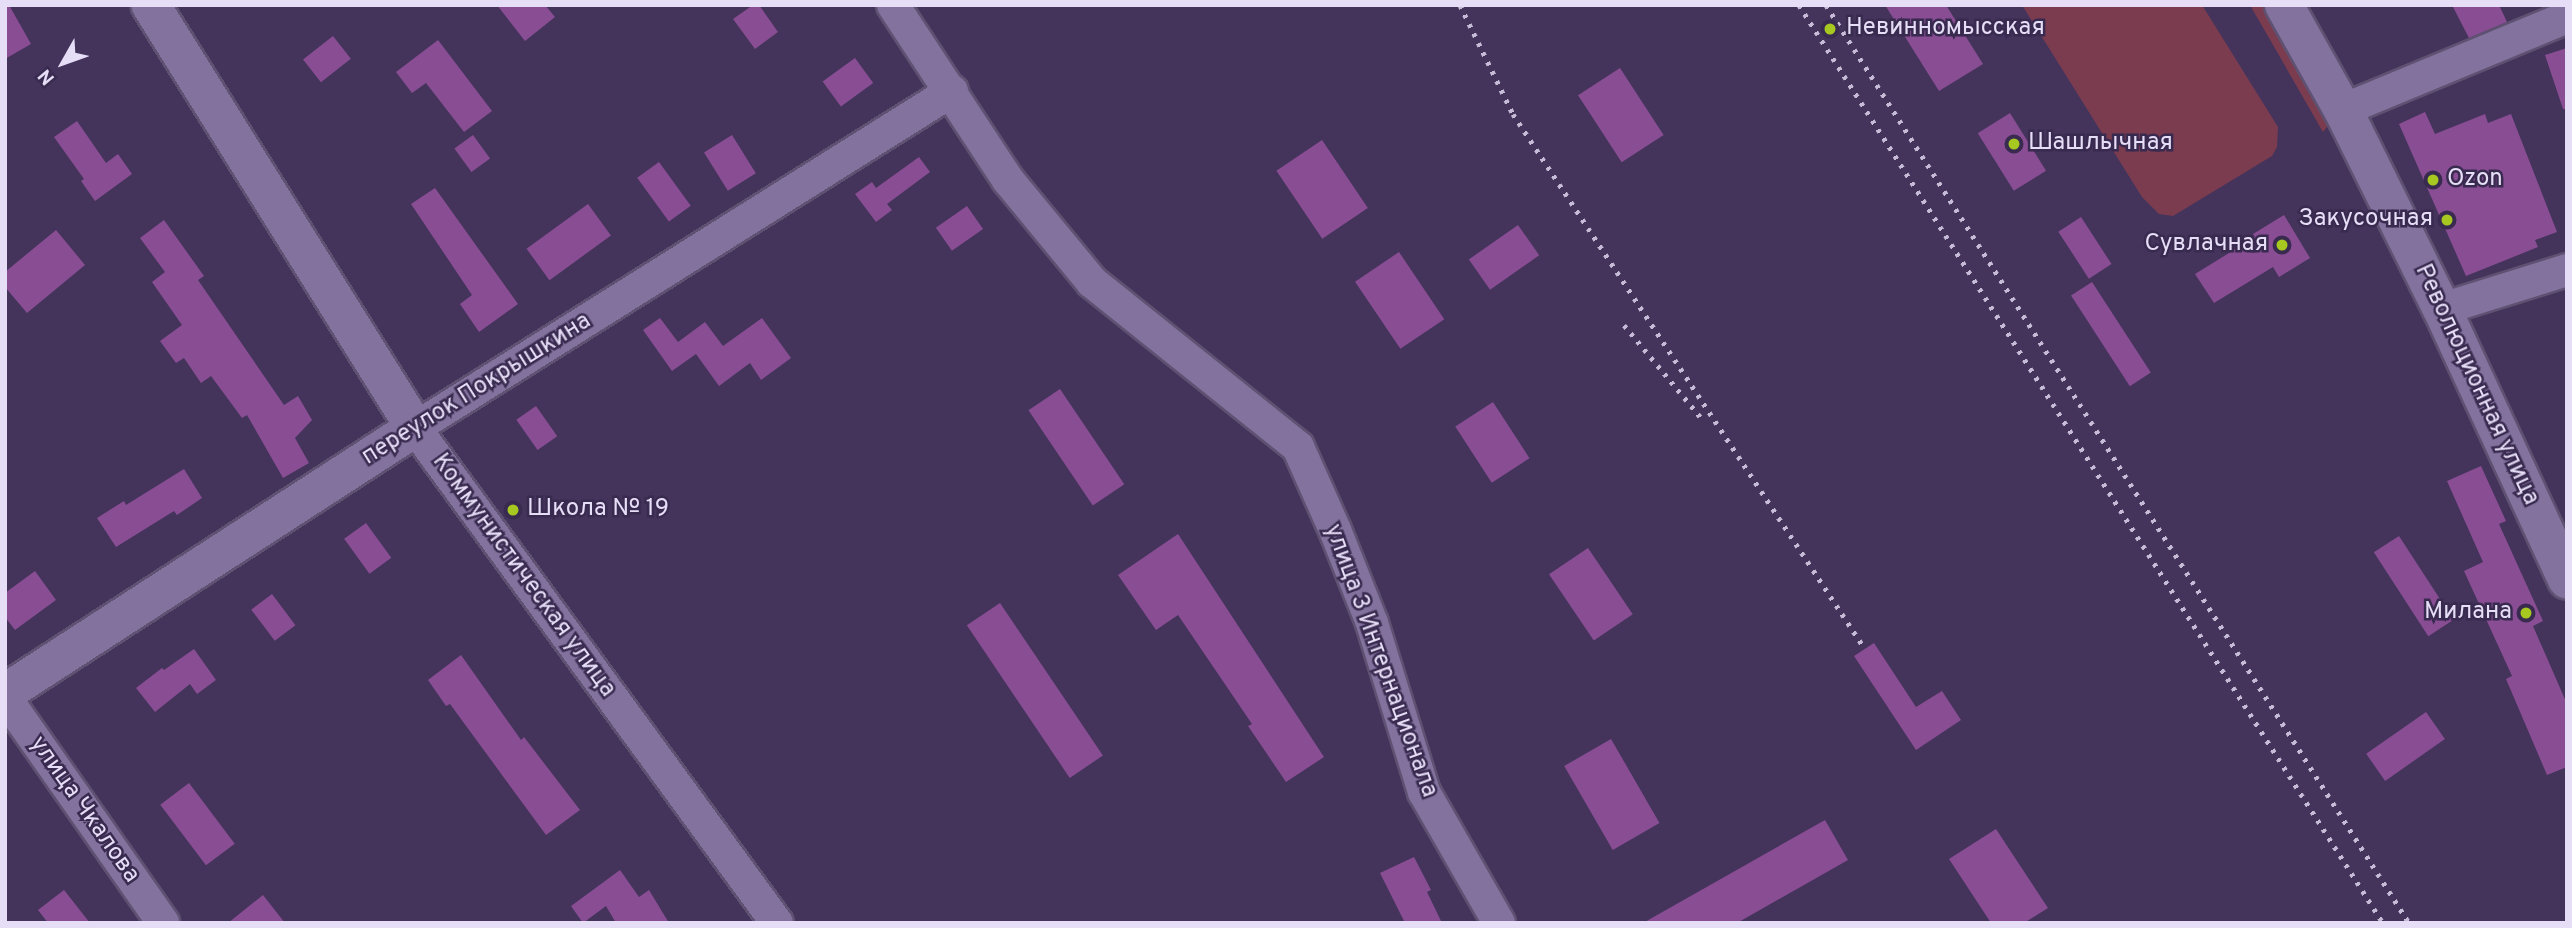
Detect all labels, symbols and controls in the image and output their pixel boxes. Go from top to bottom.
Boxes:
place label: Невинномысская [1846,15,2045,43]
marker: Невинномысская [1820,19,1840,39]
north arrow [28,28,98,98]
text: N [33,64,60,89]
place label: Шашлычная [2028,130,2173,158]
marker: Шашлычная [2006,136,2022,152]
place label: Ozon [2447,166,2503,194]
marker: Ozon [2425,172,2441,188]
place label: Закусочная [2299,206,2433,234]
marker: Закусочная [2439,212,2455,228]
place label: Сувлачная [2144,231,2268,259]
marker: Сувлачная [2274,237,2290,253]
street label: Революционная улица [2407,260,2545,510]
street label: переулок Покрышкина [357,308,597,472]
street label: Коммунистическая улица [425,449,621,703]
place label: Школа № 19 [527,496,669,524]
marker: Школа № 19 [505,502,521,518]
street label: улица 3 Интернационала [1317,521,1443,801]
place label: Милана [2424,599,2512,627]
marker: Милана [2518,605,2534,621]
street label: улица Чкалова [23,731,145,889]

